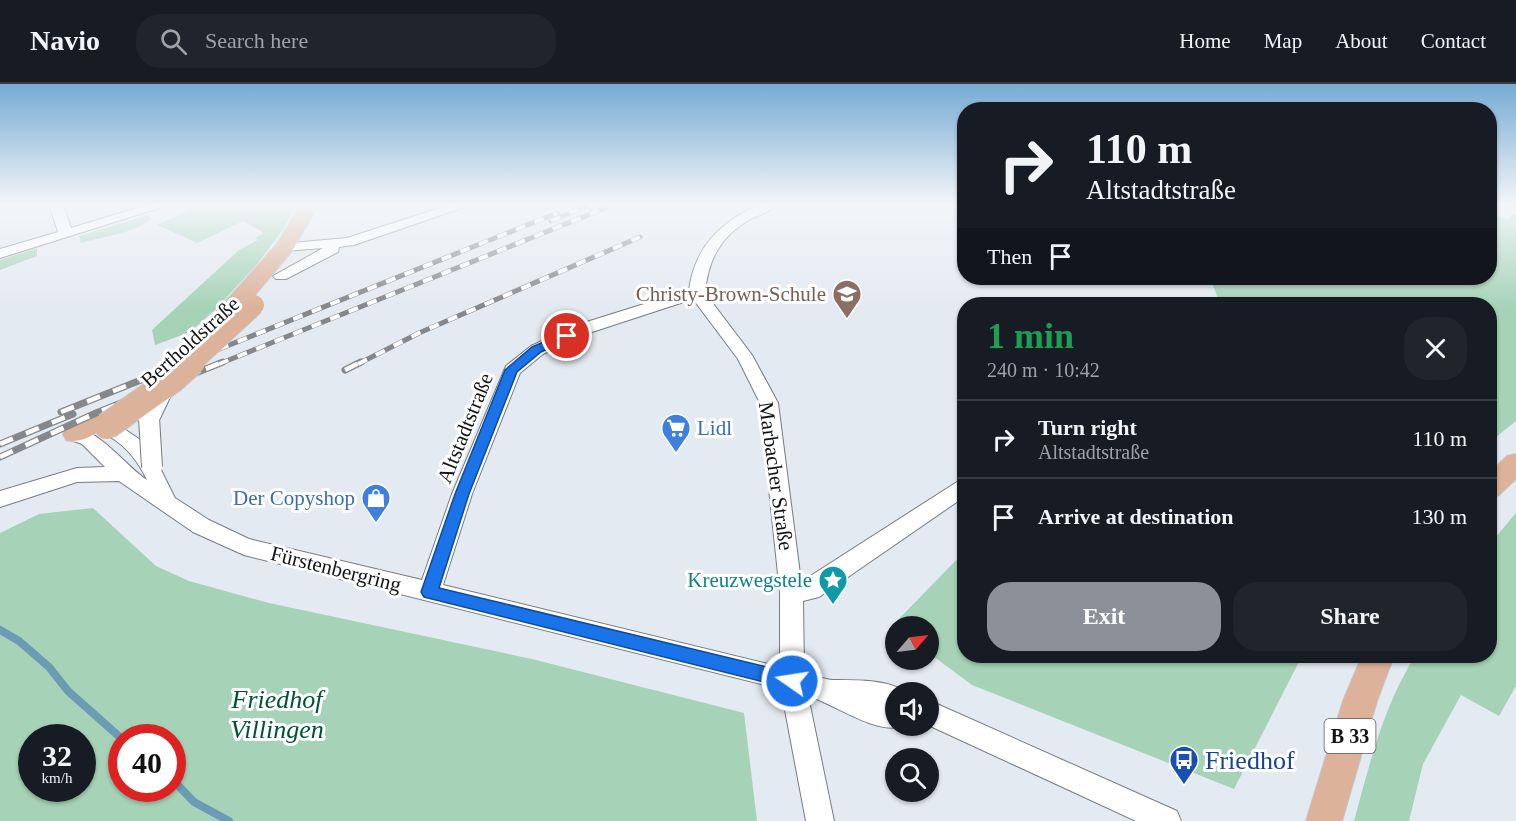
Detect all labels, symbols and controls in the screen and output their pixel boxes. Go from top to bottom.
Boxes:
search box [136,14,556,68]
text: Navio [30,25,100,56]
icon: search [157,25,190,58]
text: Search here [205,28,308,53]
text: Home [1179,29,1231,53]
text: Map [1264,29,1302,53]
text: About [1335,29,1388,53]
text: Contact [1421,29,1486,53]
icon: right [987,126,1065,204]
text: 110 m [1086,126,1192,172]
text: Altstadtstraße [1086,175,1236,205]
icon: arrive [1044,240,1077,273]
text: Then [987,244,1032,269]
school or university icon: Christy-Brown-Schule [831,278,863,320]
place label: Christy-Brown-Schule [636,282,826,306]
street label: Bertholdstraße [136,292,244,392]
pin [541,310,592,361]
text: 1 min [987,316,1074,356]
button: close [1404,317,1467,380]
icon: arrive [550,319,583,352]
text: 240 m · 10:42 [987,359,1100,381]
street label: Altstadtstraße [432,369,498,487]
street label: Marbacher Straße [754,400,798,552]
supermarket icon: Lidl [660,412,692,454]
text: Turn right [1038,415,1137,440]
place label: Lidl [697,416,732,440]
icon: right [987,423,1020,456]
text: 110 m [1412,426,1467,451]
text: Altstadtstraße [1038,441,1149,463]
shop icon: Der Copyshop [360,482,392,524]
place label: Der Copyshop [233,486,355,510]
icon: arrive [987,501,1020,534]
text: Arrive at destination [1038,504,1234,529]
text: 130 m [1411,504,1467,529]
street label: Fürstenbergring [268,541,404,597]
place icon: Kreuzwegstele [817,564,849,606]
place label: Kreuzwegstele [687,568,812,592]
button: Exit [987,582,1221,651]
button: Share [1233,582,1467,651]
north arrow [885,616,939,670]
map controls [885,616,939,802]
position arrow [760,649,824,713]
button: sound [885,682,939,736]
park label: Friedhof Villingen [230,685,326,744]
road number: B 33 [1324,719,1376,753]
speed limit sign: 40 [108,724,186,802]
text: 32 [42,739,72,772]
bus stop icon: Friedhof [1168,744,1200,786]
place label: Friedhof [1205,746,1295,775]
button: search [885,748,939,802]
text: km/h [42,770,72,786]

